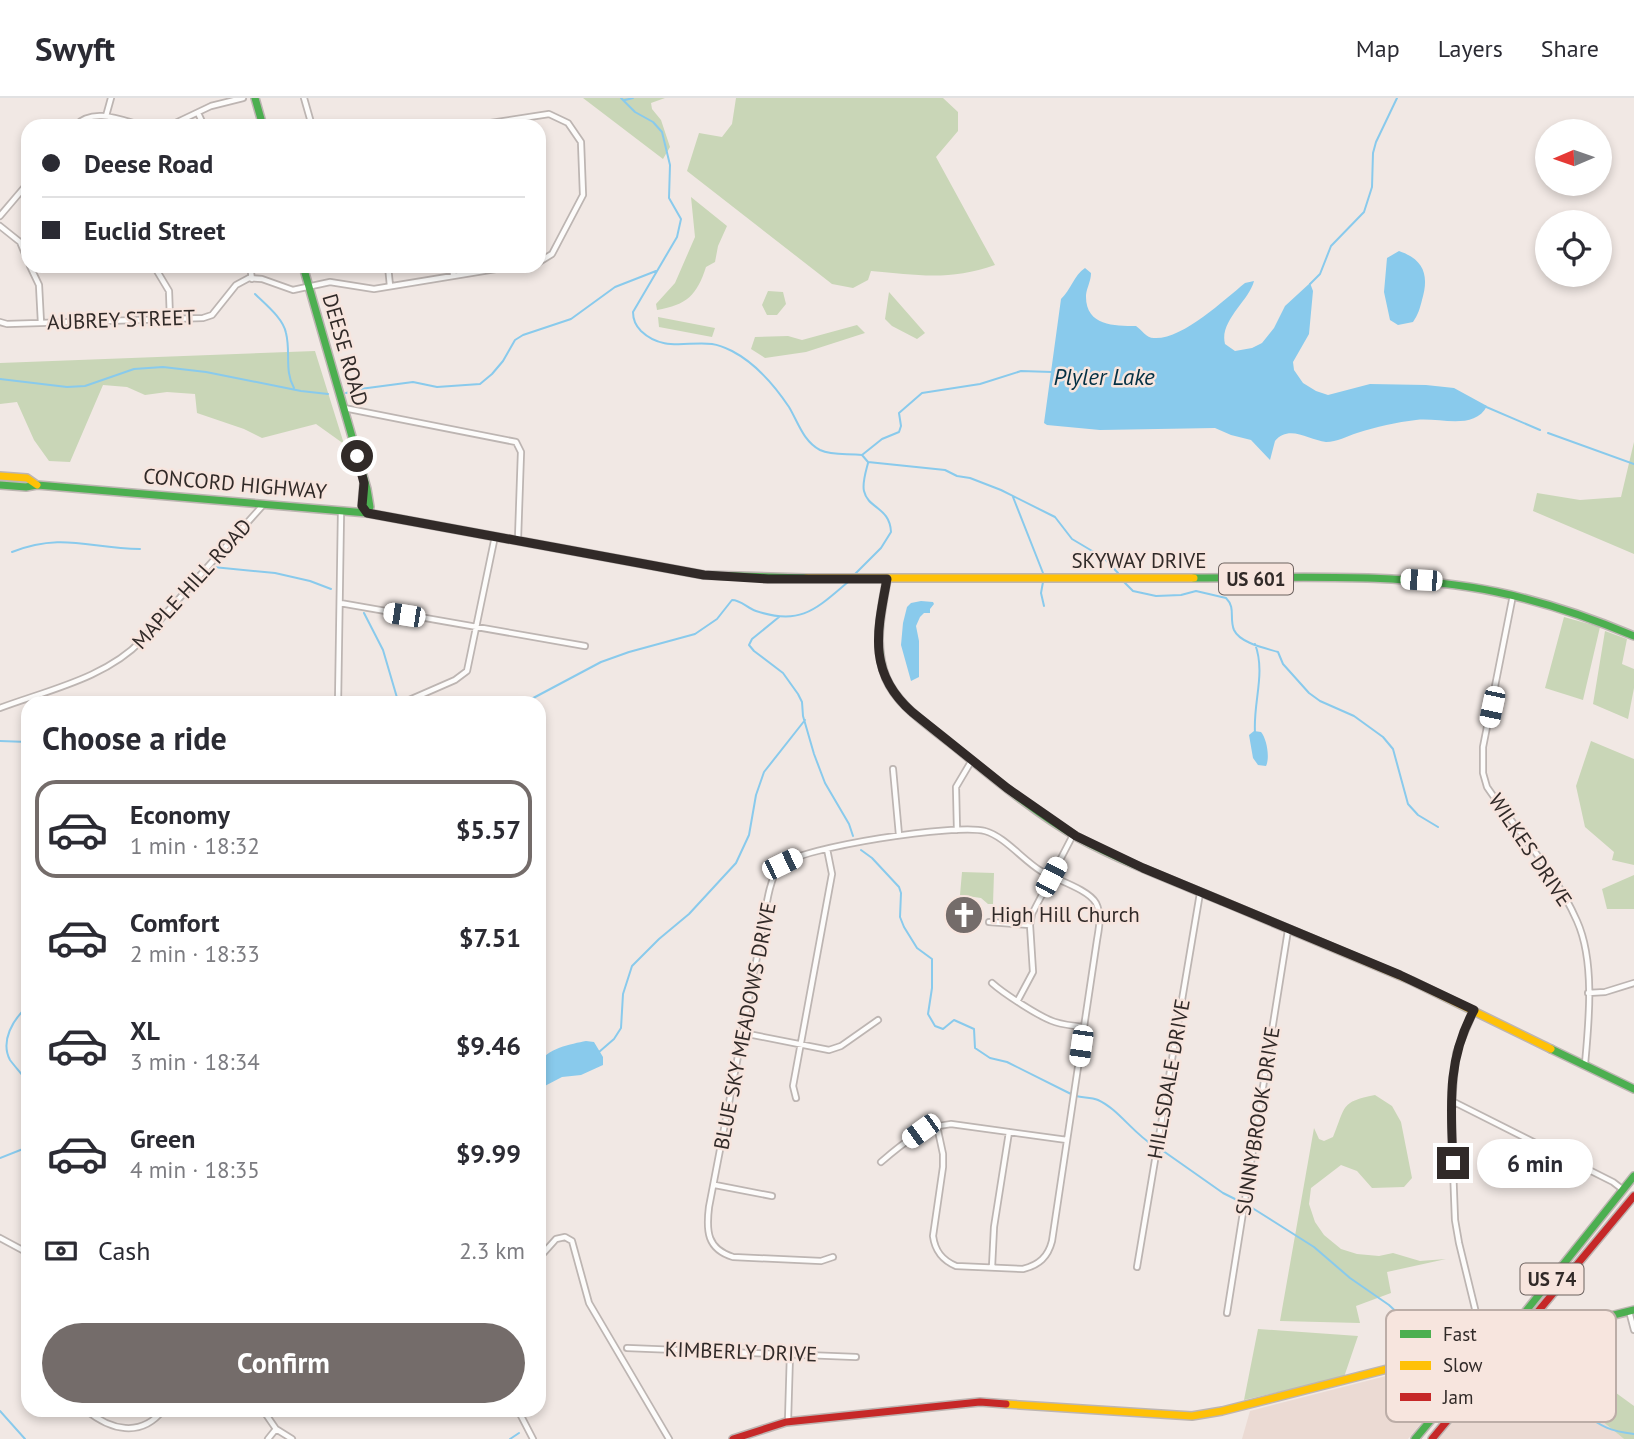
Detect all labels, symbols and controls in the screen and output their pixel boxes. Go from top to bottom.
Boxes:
text: Swyft [35,27,115,70]
text: Map [1356,33,1400,64]
text: Layers [1438,33,1503,64]
text: Share [1541,33,1599,64]
north arrow [1535,119,1612,196]
map controls [1535,119,1612,287]
text: Deese Road [84,147,213,180]
button: locate [1535,210,1612,287]
text: Euclid Street [84,214,225,247]
street label: DEESE ROAD [317,291,374,409]
street label: AUBREY STREET [46,303,196,336]
water label: Plyler Lake [1053,362,1155,391]
route start [341,440,373,472]
street label: CONCORD HIGHWAY [142,462,328,505]
street label: MAPLE HILL ROAD [126,513,257,655]
street label: SKYWAY DRIVE [1071,547,1207,574]
road number: US 601 [1219,564,1293,594]
car [1400,568,1443,592]
car [382,601,427,629]
car [1478,684,1507,730]
text: Choose a ride [42,717,227,759]
street label: WILKES DRIVE [1483,788,1578,911]
icon: car [46,798,109,861]
text: Economy [130,798,230,831]
text: $5.57 [456,813,521,846]
text: 1 min · 18:32 [130,831,260,860]
car [759,845,806,883]
car [1032,854,1071,900]
church icon: High Hill Church [943,894,985,936]
street label: BLUE SKY MEADOWS DRIVE [707,900,782,1152]
place label: High Hill Church [991,901,1140,928]
icon: car [46,906,109,969]
text: Comfort [130,906,220,939]
text: $7.51 [459,921,521,954]
text: 2 min · 18:33 [130,939,260,968]
street label: HILLSDALE DRIVE [1141,997,1196,1161]
icon: car [46,1014,109,1077]
text: XL [130,1014,160,1047]
car [1068,1024,1095,1068]
street label: SUNNYBROOK DRIVE [1229,1025,1286,1217]
text: $9.46 [456,1029,521,1062]
text: 3 min · 18:34 [130,1047,260,1076]
car [898,1110,945,1152]
icon: car [46,1122,109,1185]
text: Green [130,1122,195,1155]
text: $9.99 [456,1137,521,1170]
callout: 6 min [1478,1138,1593,1188]
route end [1437,1147,1469,1179]
text: 6 min [1507,1149,1563,1178]
text: 4 min · 18:35 [130,1155,260,1184]
icon: cash [42,1232,80,1270]
text: Cash [98,1234,150,1267]
text: 2.3 km [459,1236,525,1265]
road number: US 74 [1520,1264,1584,1294]
legend [1386,1310,1616,1422]
text: Fast [1443,1322,1477,1346]
button: Confirm [42,1323,525,1403]
street label: KIMBERLY DRIVE [664,1335,818,1368]
text: Slow [1443,1353,1483,1377]
text: Jam [1442,1385,1473,1409]

